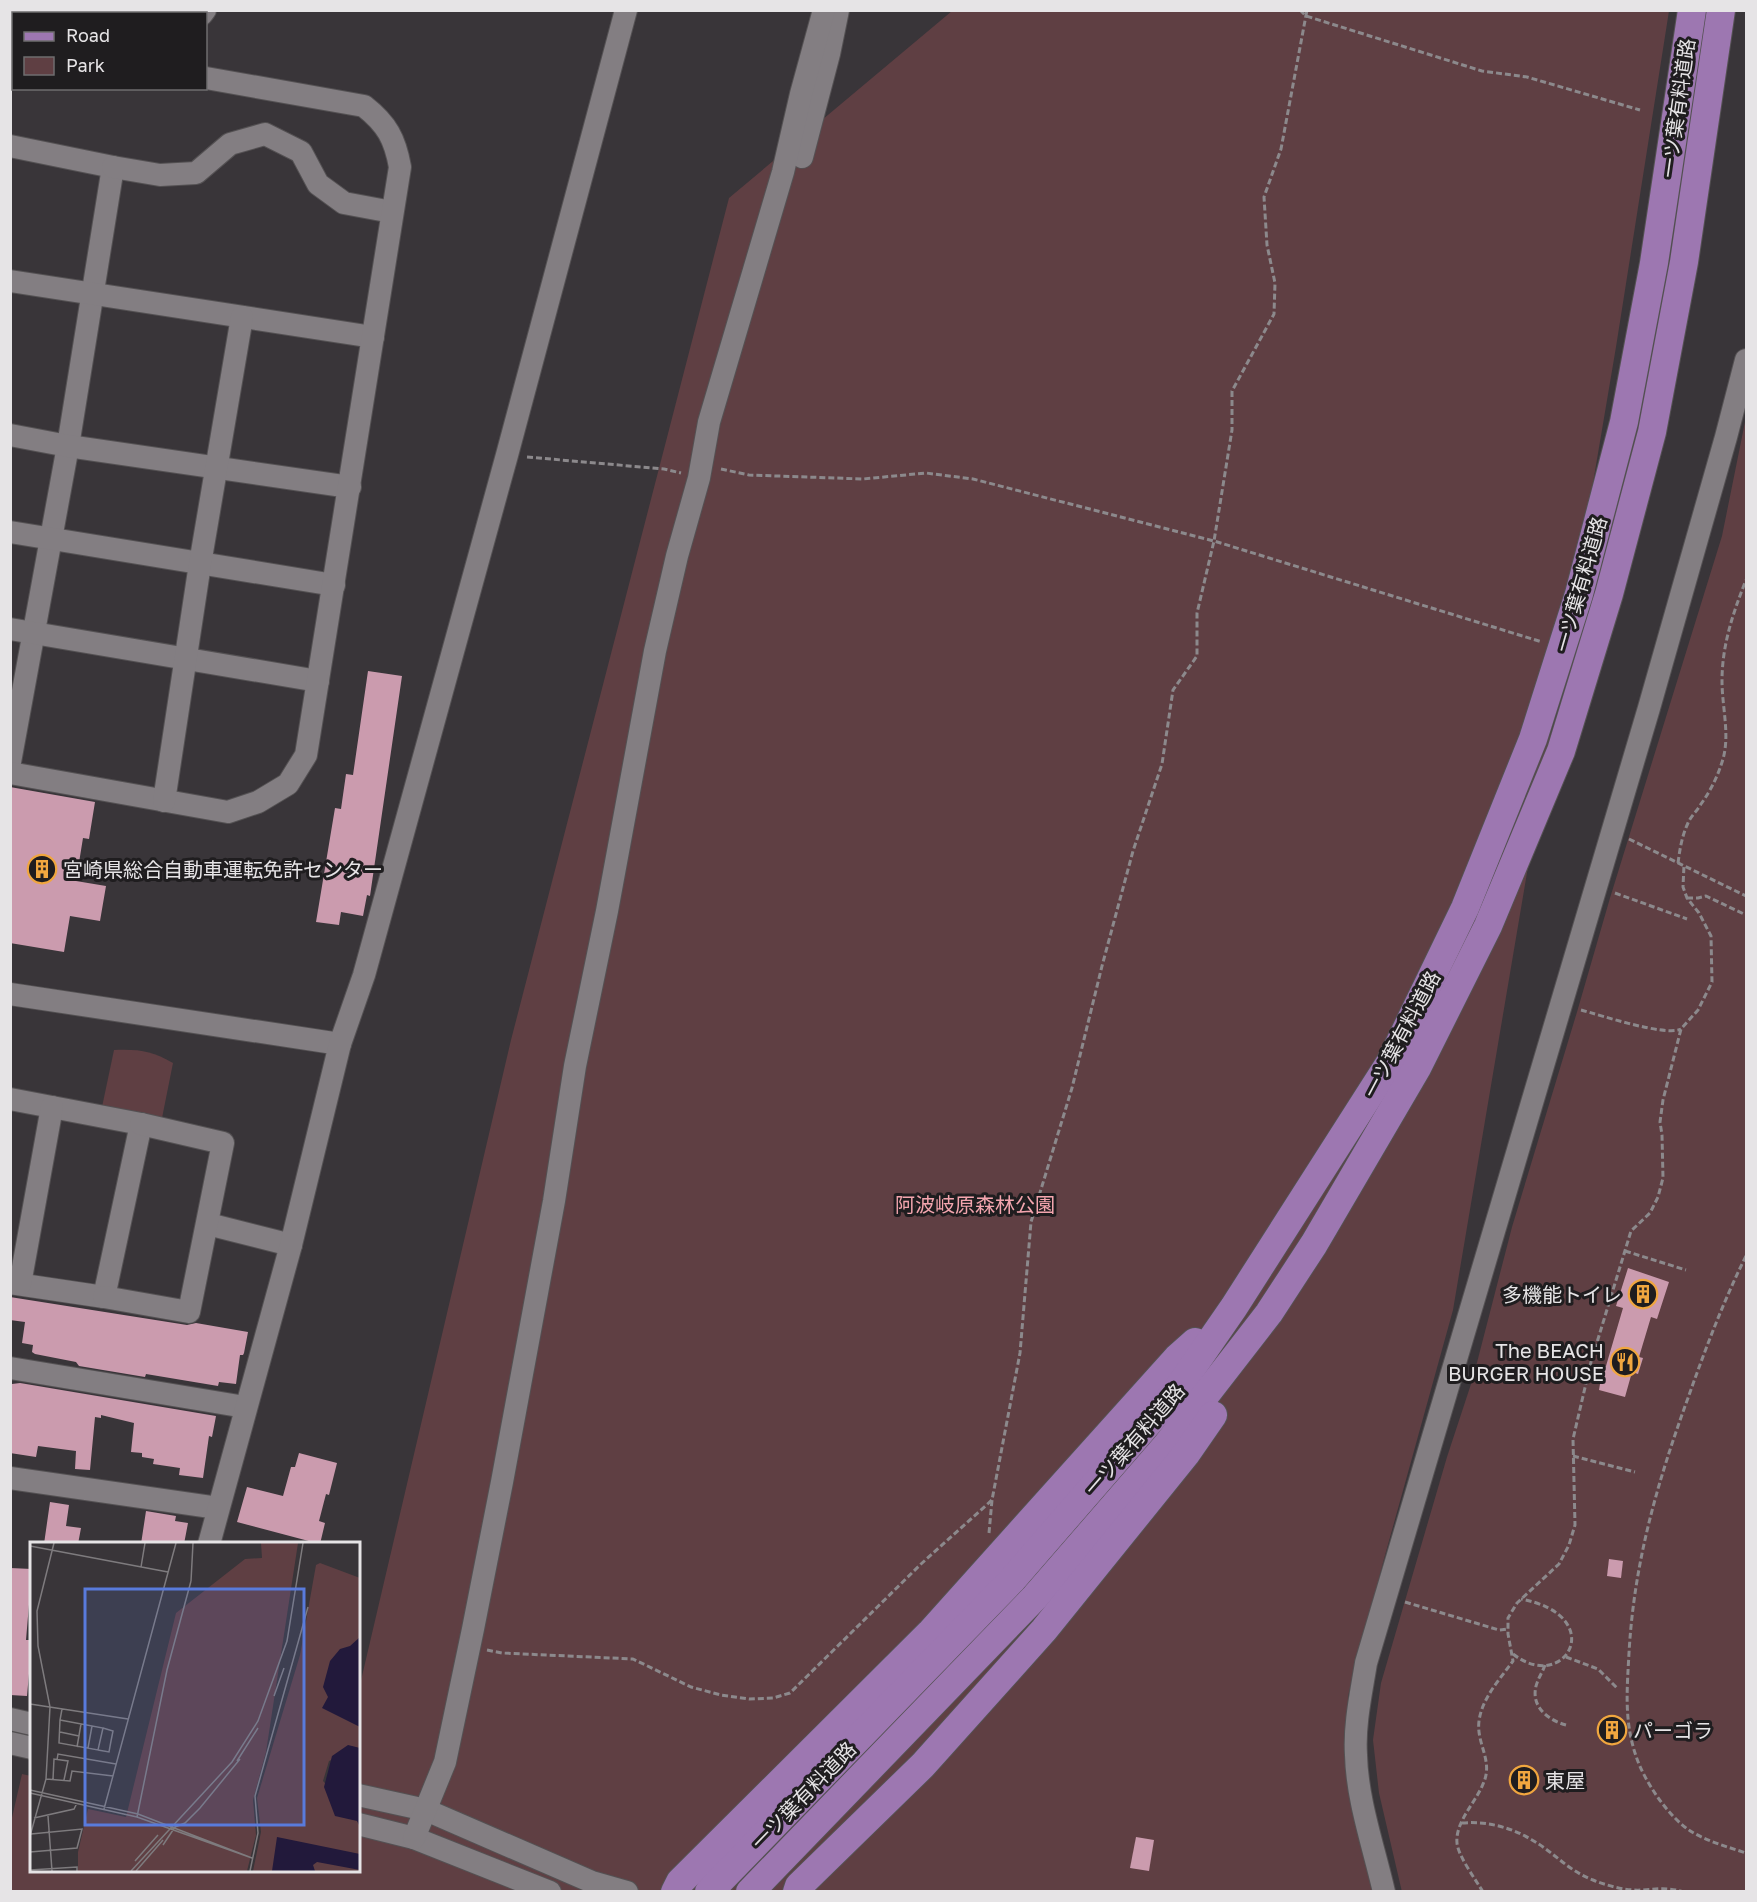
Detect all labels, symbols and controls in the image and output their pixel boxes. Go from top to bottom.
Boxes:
legend [12,12,207,90]
text: Road [66,24,110,46]
street label: 一ツ葉有料道路 [1655,37,1699,179]
text: Park [66,54,105,76]
street label: 一ツ葉有料道路 [1549,513,1611,655]
building icon: 宮崎県総合自動車運転免許センター [26,853,58,885]
place label: 宮崎県総合自動車運転免許センター [63,857,383,881]
street label: 一ツ葉有料道路 [1358,967,1444,1101]
park label: 阿波岐原森林公園 [895,1192,1055,1216]
building icon: 多機能トイレ [1627,1278,1659,1310]
place label: 多機能トイレ [1502,1282,1622,1306]
place label: The BEACH BURGER HOUSE [1448,1338,1604,1385]
restaurant icon: The BEACH BURGER HOUSE [1609,1346,1641,1378]
street label: 一ツ葉有料道路 [1079,1378,1189,1500]
inset map [30,1542,360,1872]
building icon: パーゴラ [1596,1714,1628,1746]
place label: パーゴラ [1633,1718,1713,1742]
street label: 一ツ葉有料道路 [746,1736,860,1854]
building icon: 東屋 [1508,1764,1540,1796]
place label: 東屋 [1545,1768,1585,1792]

